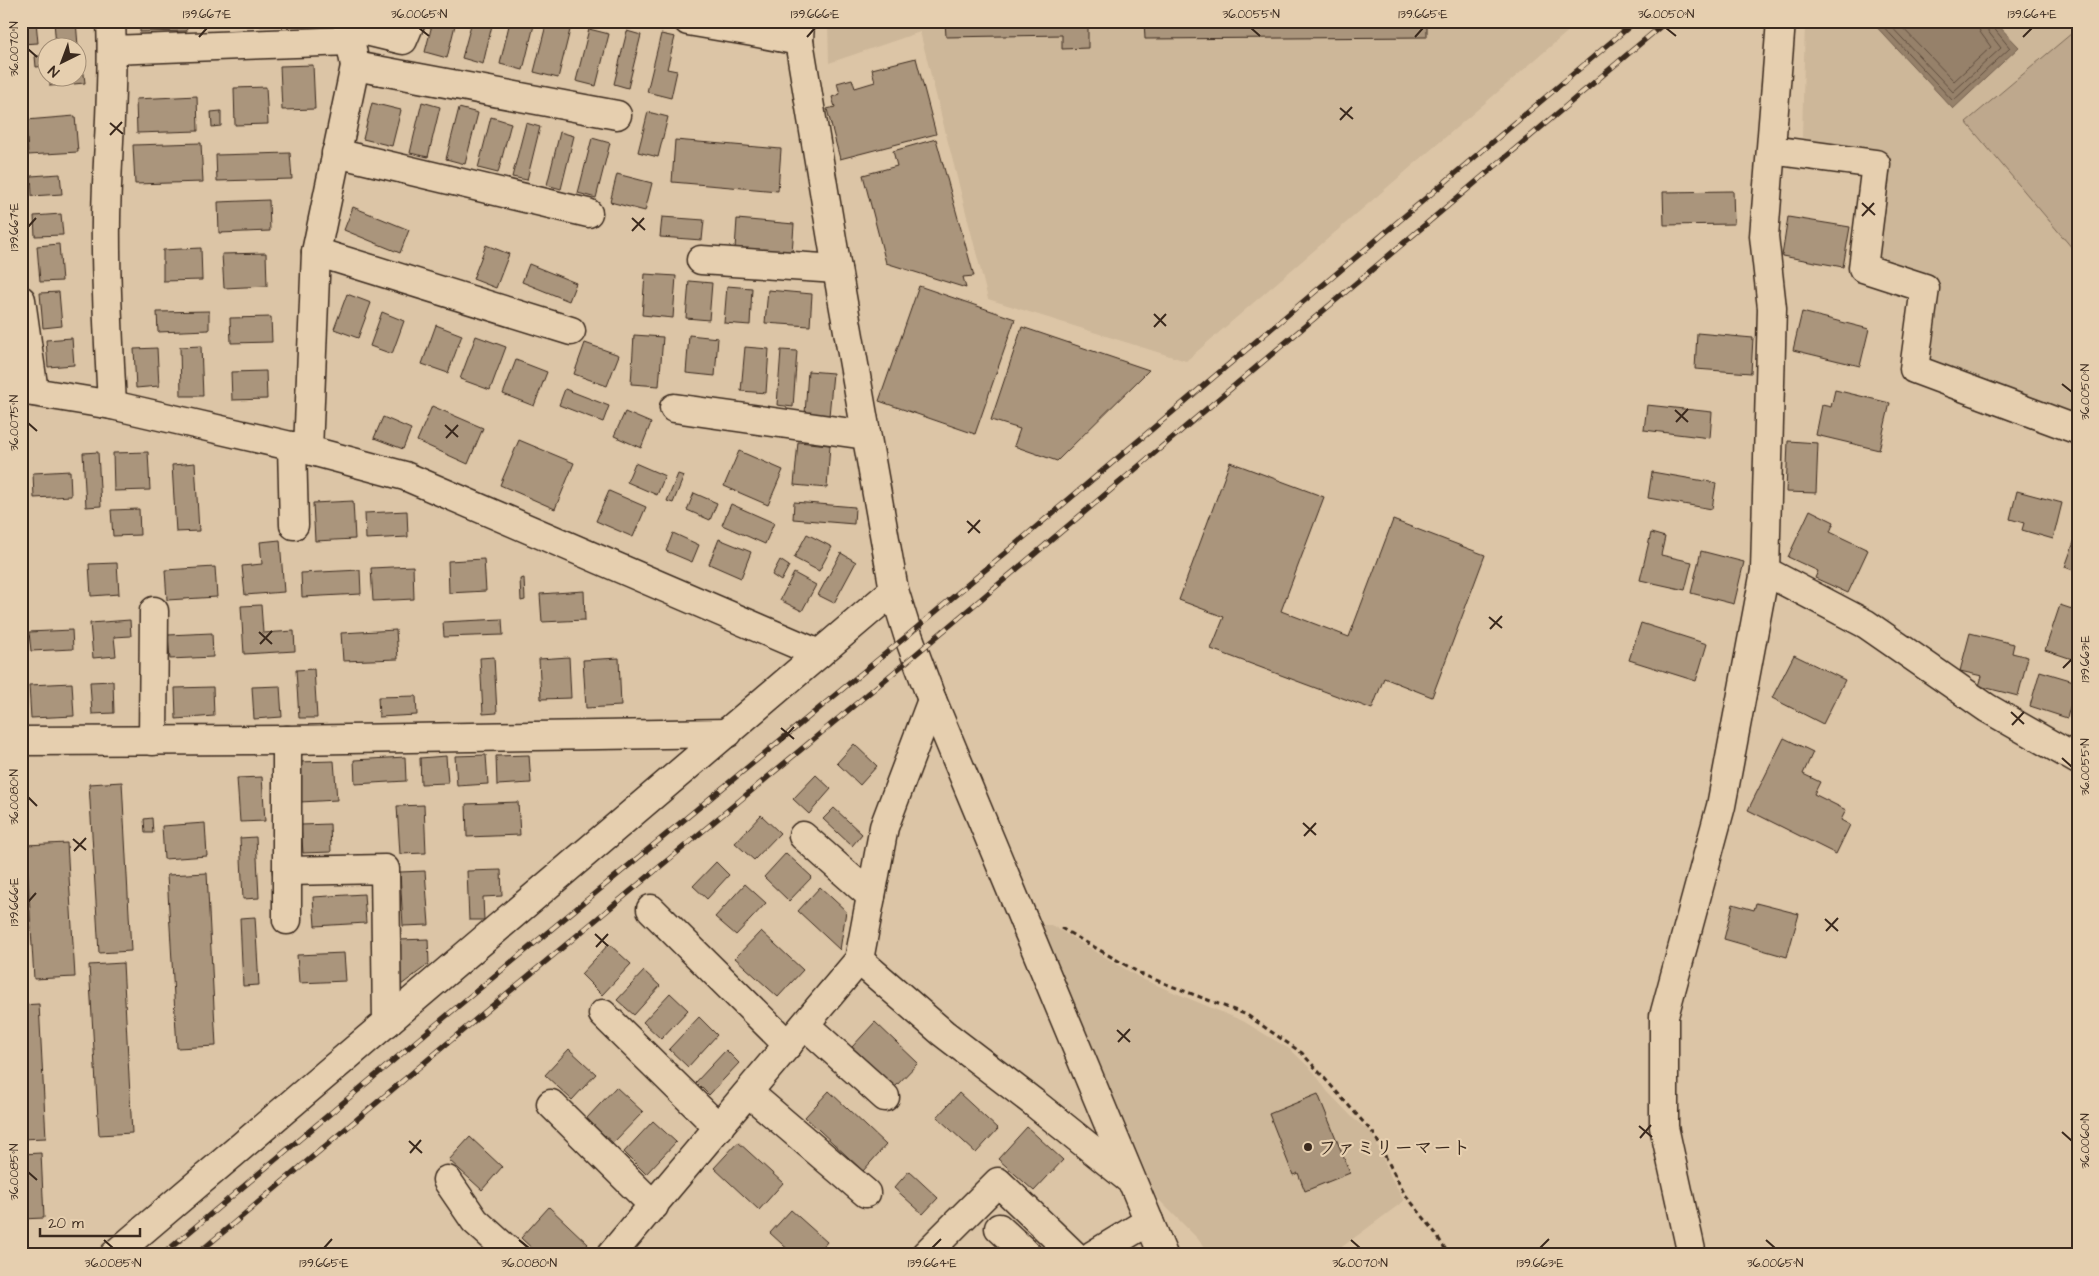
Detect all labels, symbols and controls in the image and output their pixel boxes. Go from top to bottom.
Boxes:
text: 139.667°E [183,6,231,23]
text: 36.0065°N [391,6,448,23]
text: 139.666°E [791,6,839,23]
text: 36.0055°N [1222,6,1280,23]
text: 139.665°E [1398,6,1448,23]
text: 36.0050°N [1638,6,1695,23]
text: 139.664°E [2007,6,2057,23]
text: 36.0070°N [6,21,23,77]
north arrow [38,38,88,88]
text: N [44,60,64,81]
text: 139.667°E [6,203,23,251]
text: 36.0050°N [2077,363,2094,420]
text: 36.0075°N [6,394,23,451]
text: 139.663°E [2077,635,2094,683]
text: 36.0055°N [2077,738,2094,796]
text: 36.0080°N [6,769,23,825]
text: 139.666°E [6,878,23,926]
text: 36.0060°N [2077,1113,2094,1169]
place label: ファミリーマート [1318,1135,1471,1162]
marker: ファミリーマート [1302,1141,1314,1153]
text: 36.0085°N [6,1143,23,1200]
scale bar [40,1206,140,1238]
text: 20 m [48,1213,84,1234]
text: 36.0085°N [85,1255,142,1272]
text: 139.665°E [299,1255,349,1272]
text: 36.0080°N [501,1255,557,1272]
text: 139.664°E [907,1255,957,1272]
text: 36.0070°N [1332,1255,1388,1272]
text: 139.663°E [1516,1255,1564,1272]
text: 36.0065°N [1747,1255,1804,1272]

